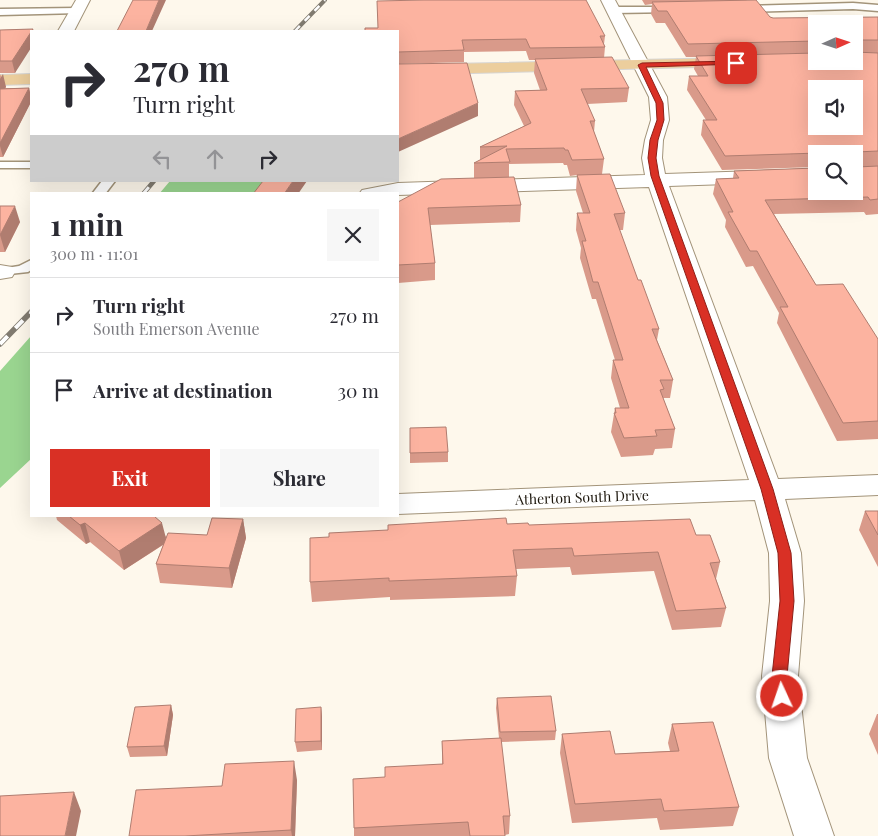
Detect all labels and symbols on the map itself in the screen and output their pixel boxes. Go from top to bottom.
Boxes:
north arrow [808,15,862,70]
pin [715,42,757,84]
street label: Atherton South Drive [514,485,649,509]
position arrow [755,669,807,721]

